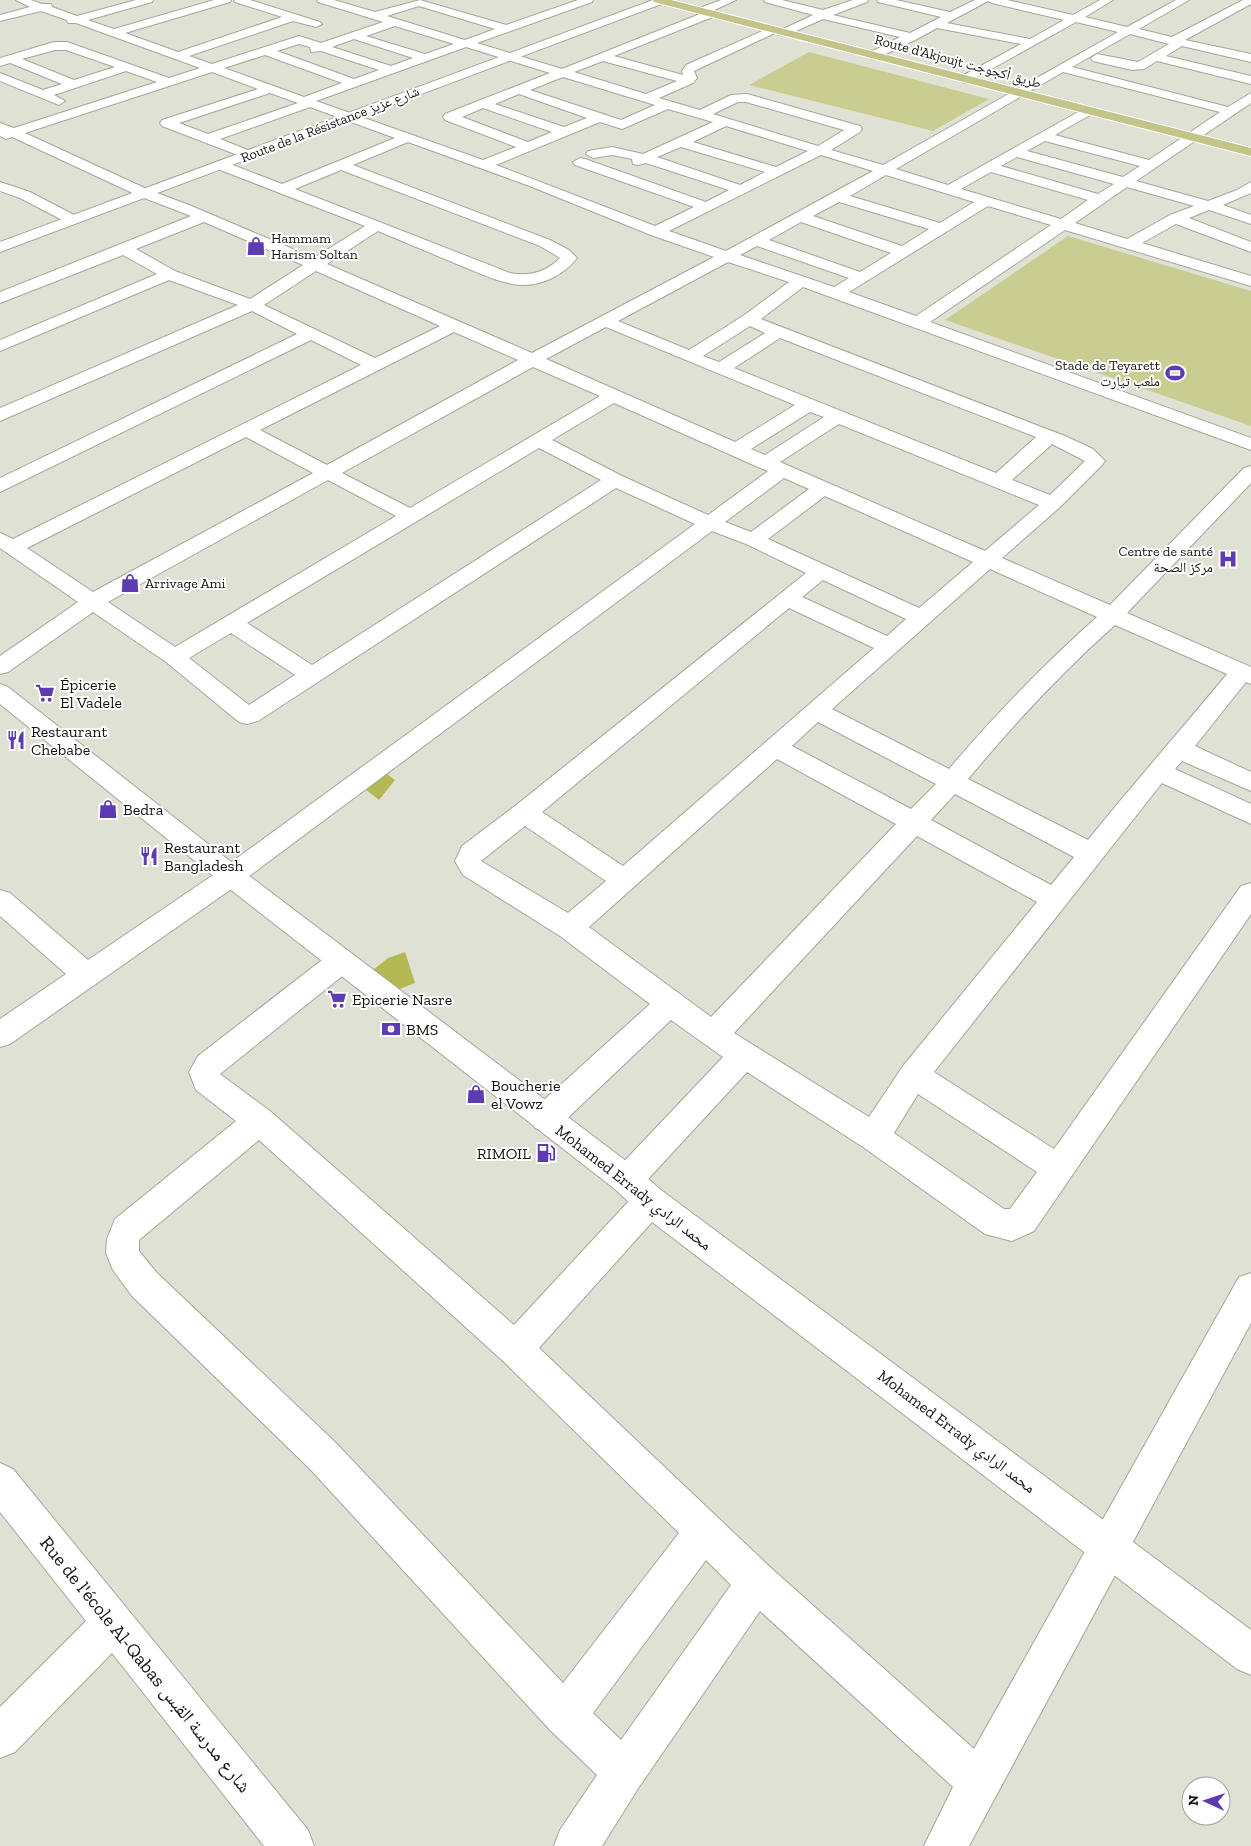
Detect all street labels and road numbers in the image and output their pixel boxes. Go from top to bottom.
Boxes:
street label: Route d'Akjoujt طريق أكجوجت [872,31,1043,93]
street label: Route de la Résistance شارع عزيز [238,82,422,167]
street label: Mohamed Errady محمد الرادي [550,1121,715,1257]
street label: Mohamed Errady محمد الرادي [872,1366,1039,1499]
street label: Rue de l'école Al-Qabas شارع مدرسة القبس [35,1532,256,1797]

